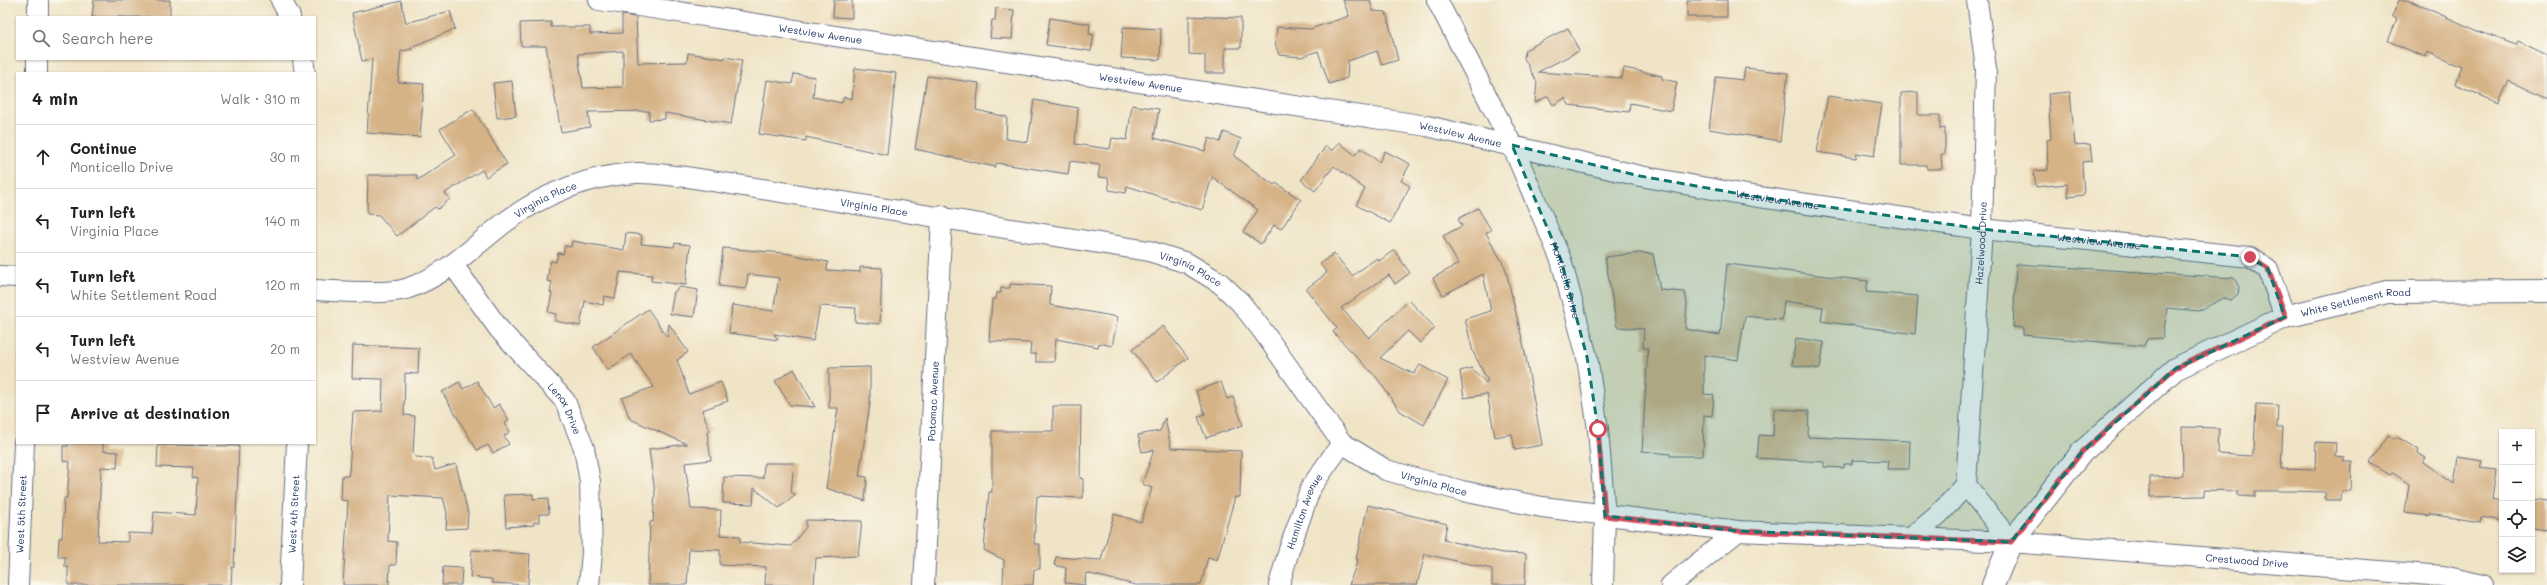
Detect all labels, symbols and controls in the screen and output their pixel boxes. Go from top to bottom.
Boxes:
search box [16,16,316,60]
street label: Westview Avenue [778,20,863,47]
icon: search [30,27,52,49]
text: Search here [62,28,153,48]
street label: Westview Avenue [1098,69,1184,96]
text: 4 min [32,87,78,109]
text: Walk · 310 m [220,90,300,107]
street label: Westview Avenue [1418,118,1503,150]
text: Continue [70,138,137,158]
icon: ahead [32,146,54,168]
text: 30 m [270,148,300,165]
text: Monticello Drive [70,158,173,175]
street label: Virginia Place [511,178,579,221]
street label: Westview Avenue [1735,186,1820,213]
street label: Virginia Place [839,195,909,219]
street label: Hazelwood Drive [1972,201,1990,285]
text: Turn left [70,202,135,222]
icon: left [32,210,54,232]
text: 140 m [264,212,300,229]
text: Virginia Place [70,222,159,239]
street label: Westview Avenue [2056,230,2142,253]
street label: Monticello Drive [1547,240,1583,320]
street label: Virginia Place [1158,248,1225,290]
route end [2241,248,2259,266]
text: Turn left [70,266,135,286]
icon: left [32,274,54,296]
text: 120 m [264,276,300,293]
street label: White Settlement Road [2299,285,2411,320]
text: White Settlement Road [70,286,217,303]
text: Turn left [70,330,135,350]
icon: left [32,338,54,360]
text: 20 m [270,340,300,357]
text: Westview Avenue [70,350,180,367]
street label: Potomac Avenue [924,361,942,442]
street label: Lenox Drive [545,380,585,436]
icon: arrive [32,402,54,424]
text: Arrive at destination [70,403,230,423]
route start [1589,420,1607,438]
map controls [2499,429,2535,573]
button: + [2499,429,2535,465]
button: − [2499,465,2535,501]
street label: Virginia Place [1399,467,1469,499]
street label: Hamilton Avenue [1283,471,1325,551]
street label: West 5th Street [12,475,30,554]
street label: West 4th Street [285,475,302,554]
button: locate [2499,501,2535,537]
button: layers [2499,537,2535,573]
street label: Crestwood Drive [2205,550,2289,571]

